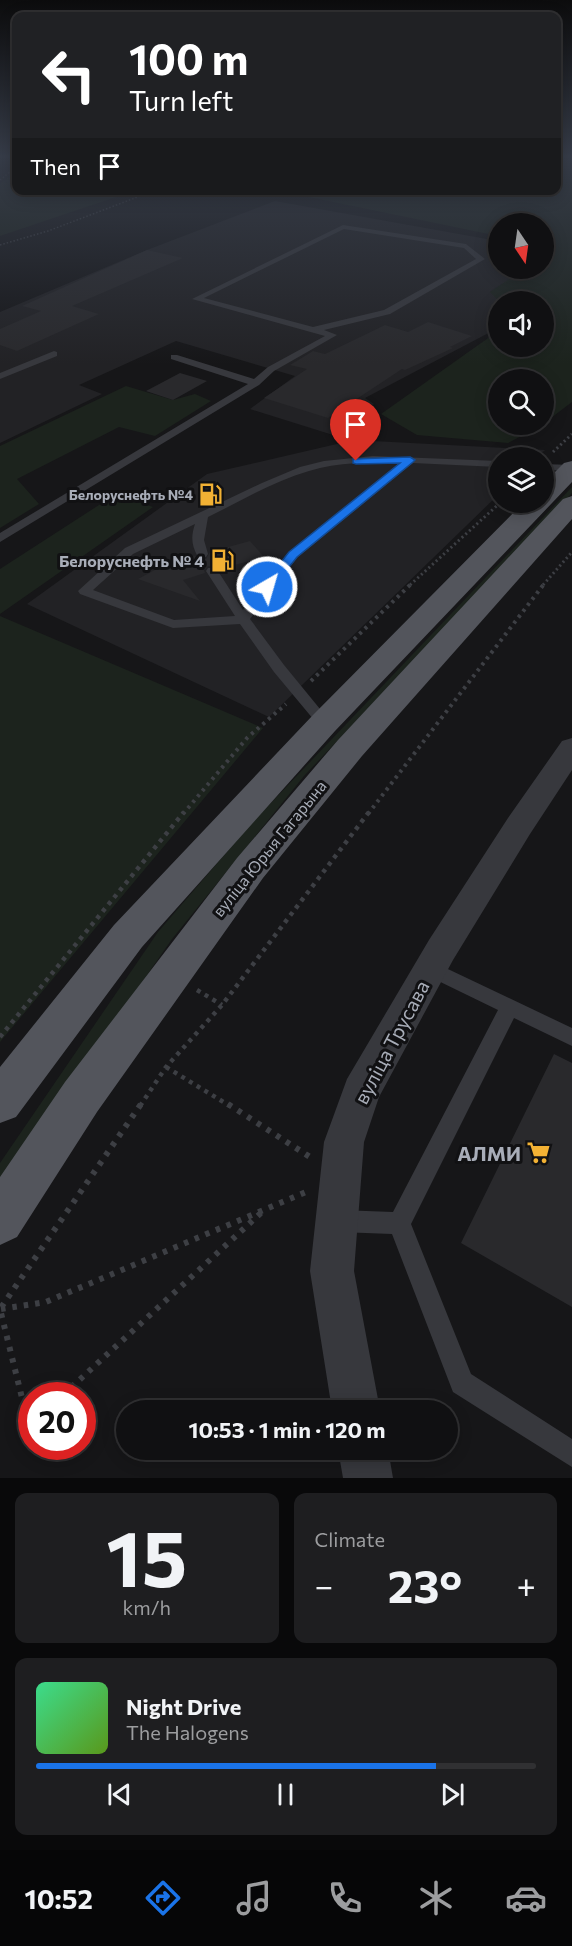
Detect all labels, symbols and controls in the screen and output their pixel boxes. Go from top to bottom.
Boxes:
text: 100 m [129,32,249,84]
icon: left [30,36,108,114]
text: Turn left [129,84,233,117]
icon: arrive [93,150,126,183]
text: Then [30,153,81,180]
north arrow [488,213,554,279]
map controls [488,213,554,513]
button: sound [488,291,554,357]
button: search [488,369,554,435]
pin [330,399,381,461]
icon: arrive [339,408,372,441]
button: layers [488,447,554,513]
fuel station icon: Белоруснефть №4 [198,481,224,507]
place label: Белоруснефть №4 [69,486,193,503]
fuel station icon: Белоруснефть № 4 [209,547,235,573]
place label: Белоруснефть № 4 [59,551,204,570]
position arrow [235,555,299,619]
street label: вуліца Юрыя Гагарына [208,776,330,920]
street label: вуліца Трусава [348,976,434,1108]
supermarket icon: АЛМИ [526,1140,552,1166]
place label: АЛМИ [457,1141,521,1165]
speed limit sign: 20 [18,1382,96,1460]
text: 10:53 · 1 min · 120 m [188,1416,386,1443]
text: 15 [106,1508,187,1603]
text: Climate [315,1527,385,1551]
text: 23° [388,1557,462,1612]
text: − [315,1564,333,1605]
text: + [517,1564,536,1605]
text: km/h [122,1595,171,1619]
text: Night Drive [126,1693,241,1720]
text: The Halogens [126,1720,249,1744]
icon: previous [103,1778,136,1811]
icon: pause [269,1778,302,1811]
icon: next [436,1778,469,1811]
icon: directions [142,1877,184,1919]
icon: music [233,1877,275,1919]
icon: phone [324,1877,366,1919]
icon: climate [415,1877,457,1919]
icon: car [505,1877,547,1919]
text: 10:52 [24,1882,93,1915]

